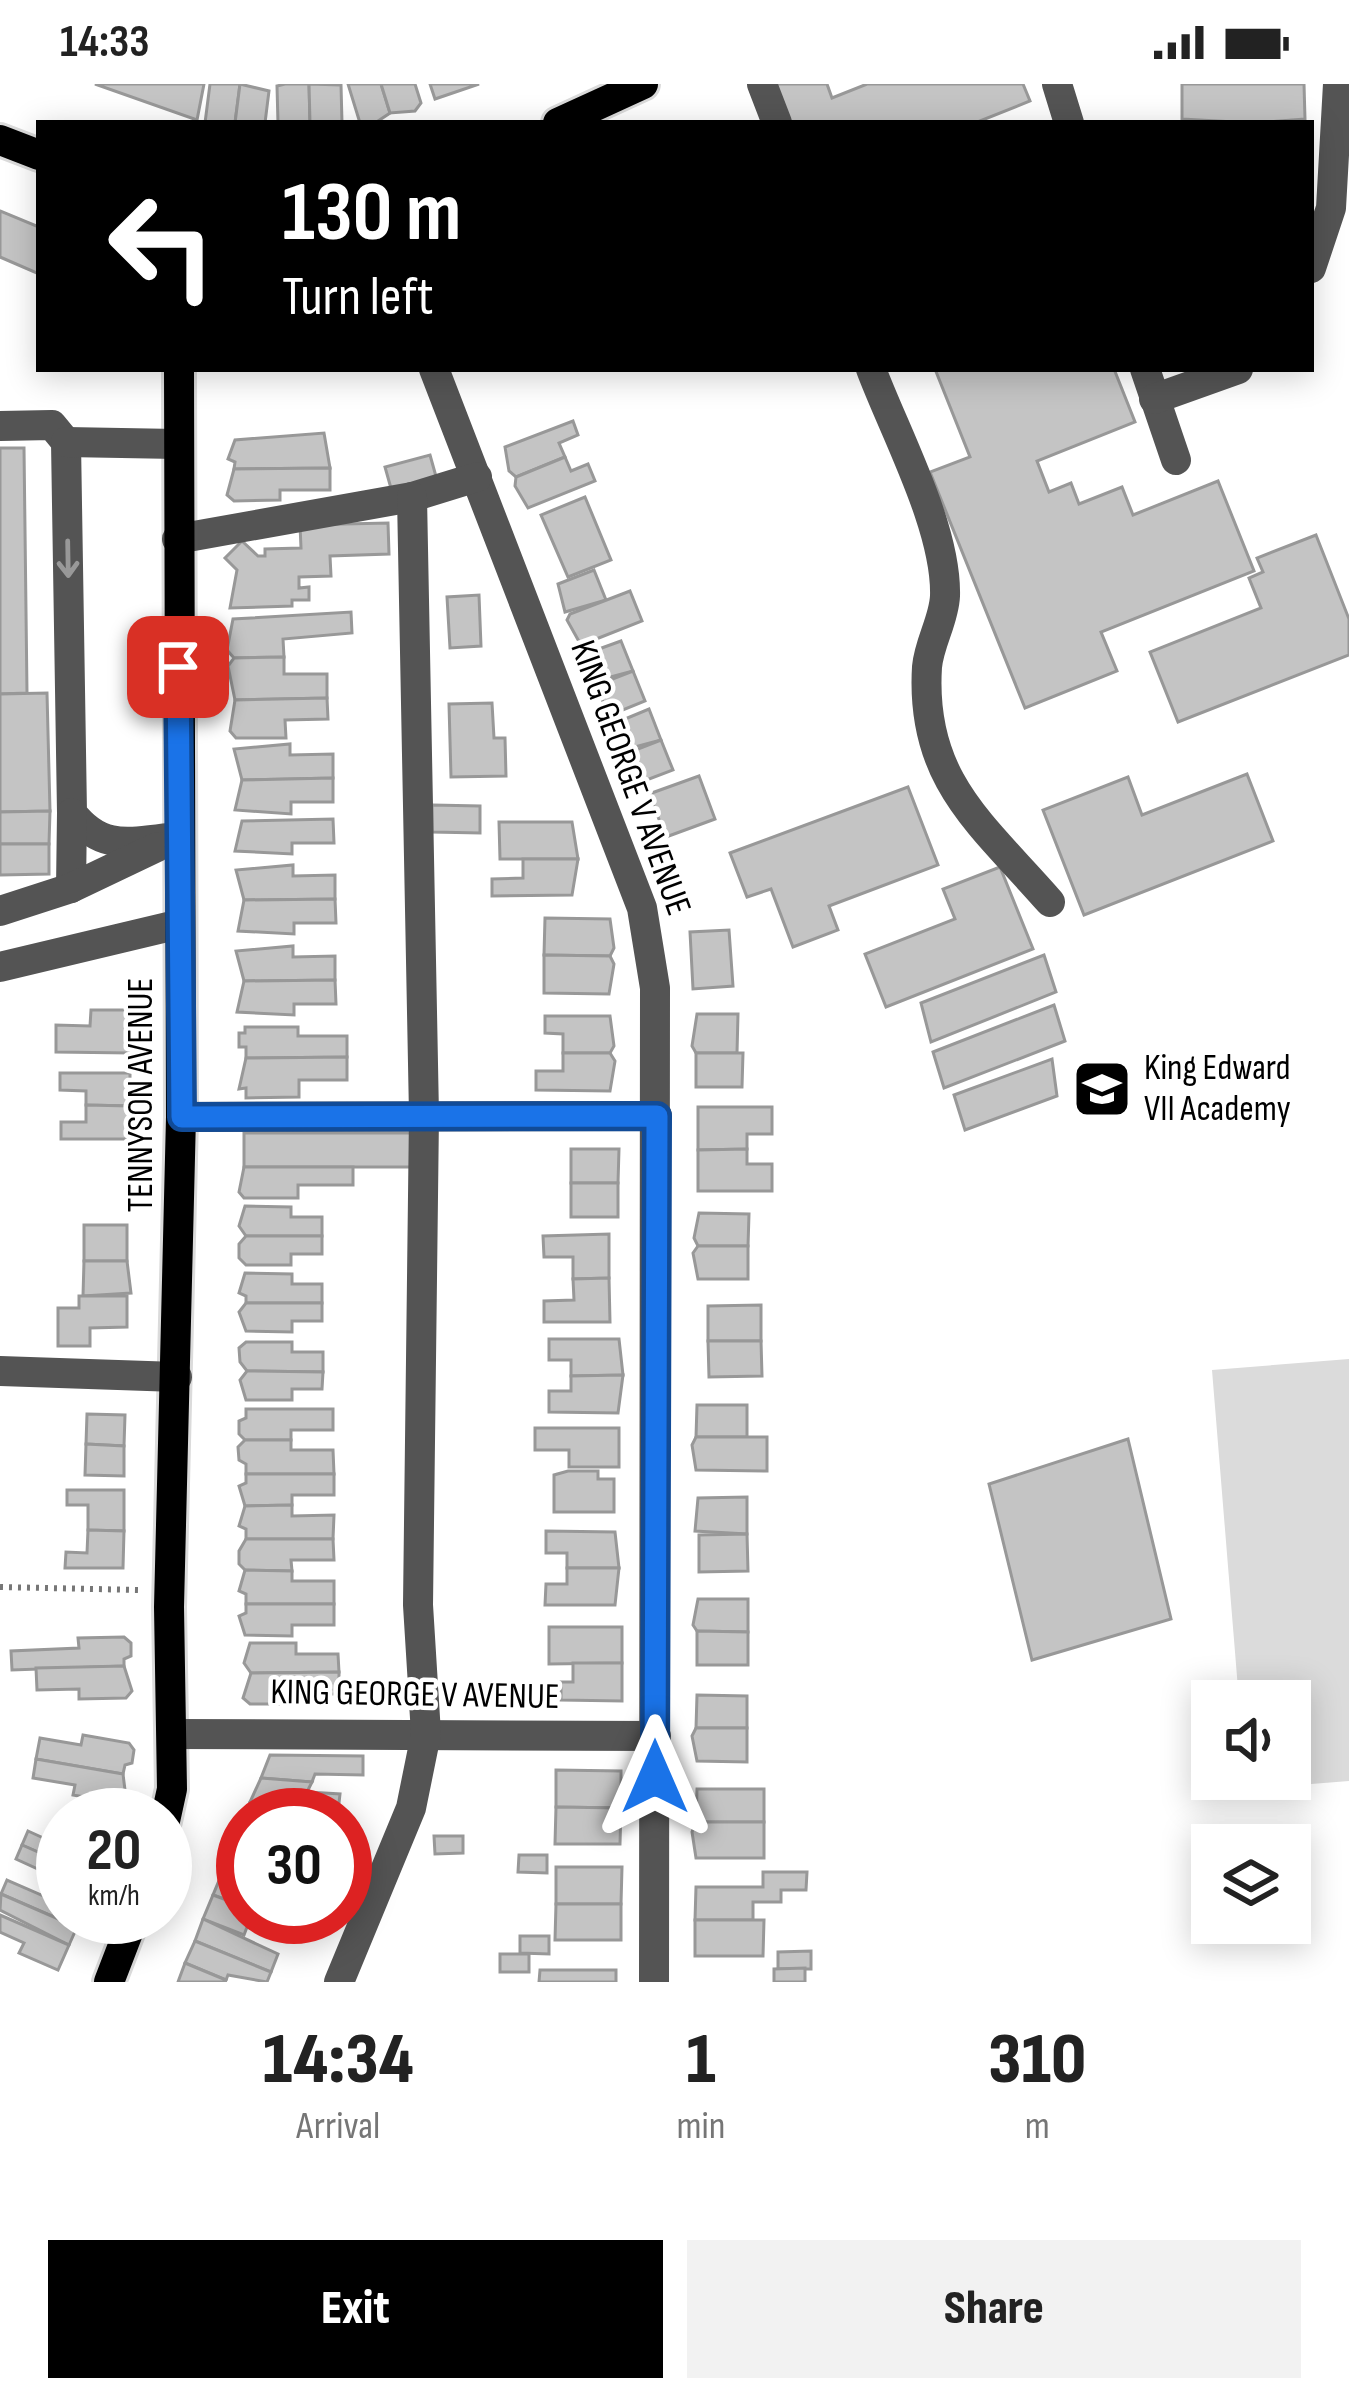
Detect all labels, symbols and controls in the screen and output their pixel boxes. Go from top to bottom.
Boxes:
text: 14:33 [60,15,149,70]
text: 130 m [282,163,461,264]
icon: left [84,168,240,324]
text: Turn left [282,265,434,330]
one-way arrow [57,539,79,578]
pin [127,616,229,718]
icon: arrive [145,634,211,700]
street label: KING GEORGE V AVENUE [560,635,700,921]
street label: TENNYSON AVENUE [120,978,163,1212]
place label: King Edward VII Academy [1144,1047,1291,1131]
school or university icon: King Edward VII Academy [1071,1058,1133,1120]
street label: KING GEORGE V AVENUE [270,1671,560,1719]
map controls [1191,1680,1311,1944]
button: sound [1191,1680,1311,1800]
position arrow [592,1714,718,1840]
speed limit sign: 30 [216,1788,372,1944]
text: 20 [87,1815,141,1887]
button: layers [1191,1824,1311,1944]
text: km/h [88,1878,140,1914]
text: 14:34 [263,2017,414,2104]
text: 1 [686,2017,716,2104]
text: 310 [988,2017,1086,2104]
text: Arrival [296,2103,380,2150]
text: min [676,2103,725,2150]
text: m [1025,2103,1050,2150]
button: Exit [48,2240,663,2378]
button: Share [687,2240,1301,2378]

